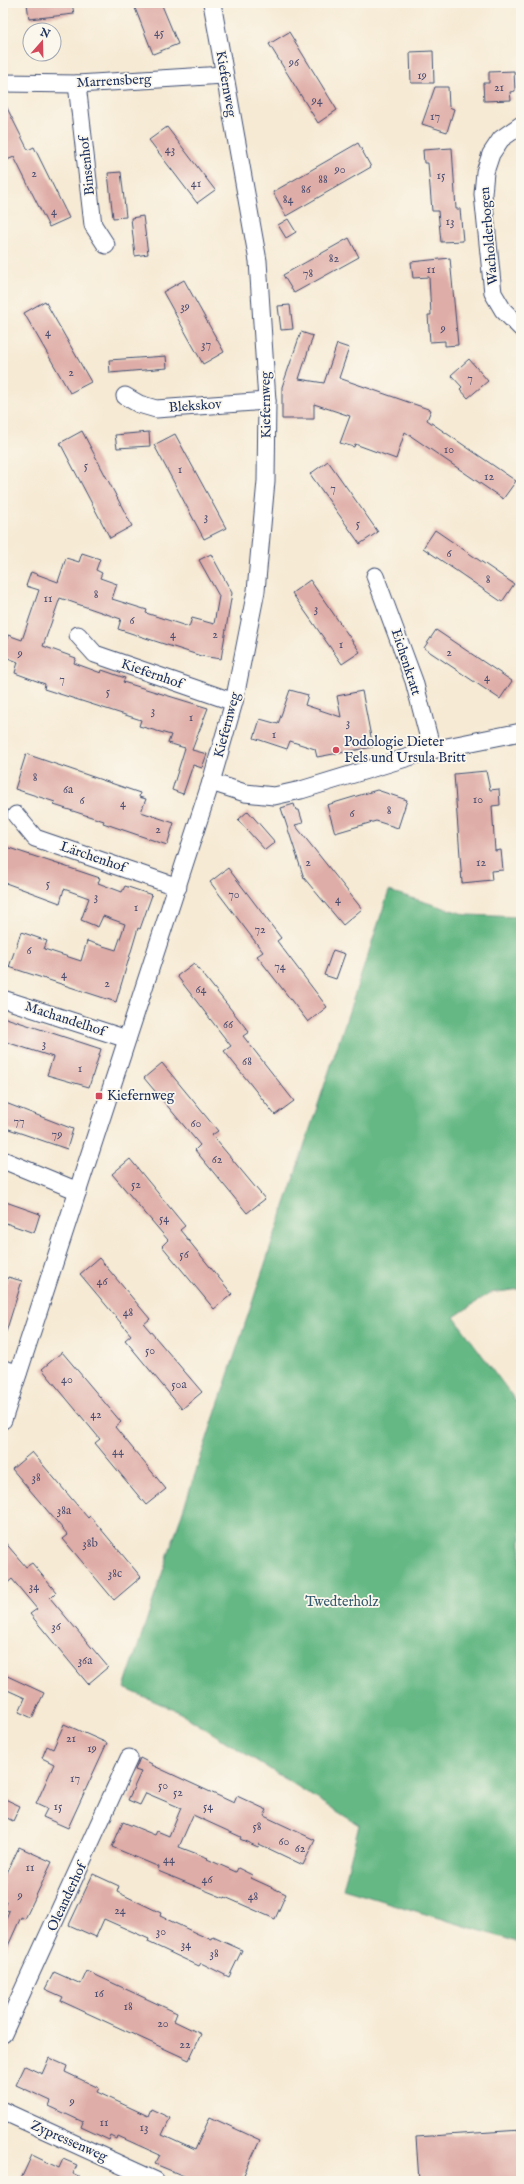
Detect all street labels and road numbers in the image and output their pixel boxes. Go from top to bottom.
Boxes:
street label: Kiefernweg [211,49,241,119]
street label: Marrensberg [76,70,152,92]
street label: Binsenhof [75,133,99,196]
street label: Wacholderbogen [476,185,502,286]
street label: Kiefernweg [256,371,276,439]
street label: Blekskov [168,395,223,417]
street label: Eichenkratt [387,626,425,698]
street label: Kiefernhof [119,655,188,694]
street label: Kiefernweg [210,690,245,760]
street label: Lärchenhof [58,837,131,878]
street label: Machandelhof [22,997,110,1041]
street label: Oleanderhof [43,1857,92,1934]
street label: Zypressenweg [28,2116,111,2166]

